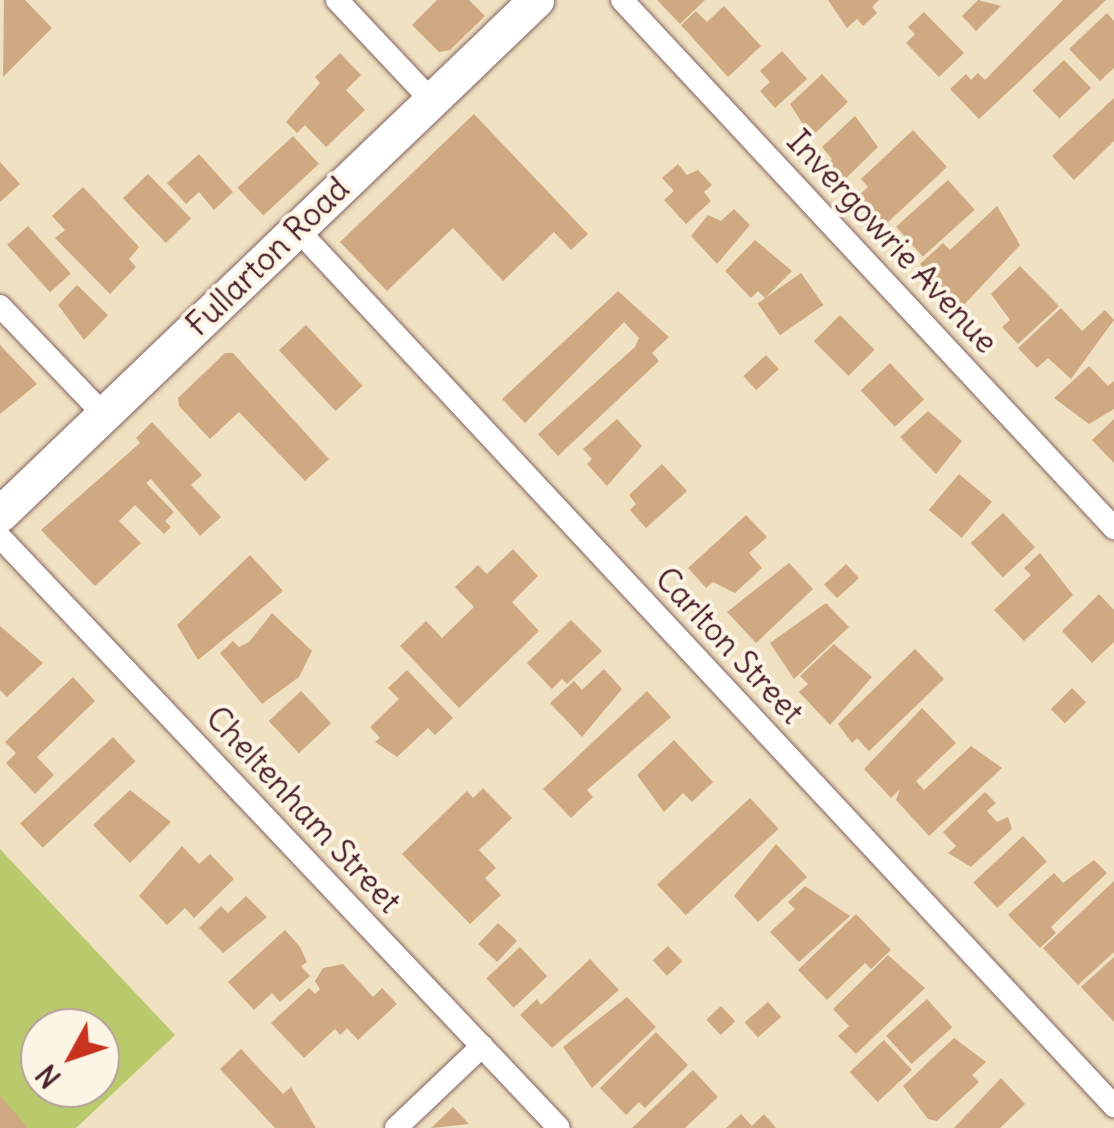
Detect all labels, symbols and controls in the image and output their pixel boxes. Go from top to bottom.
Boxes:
street label: Invergowrie Avenue [779,123,1005,361]
street label: Fullarton Road [179,170,357,344]
street label: Carlton Street [647,560,811,732]
street label: Cheltenham Street [198,699,408,921]
north arrow [20,1008,120,1108]
text: N [29,1057,69,1095]

